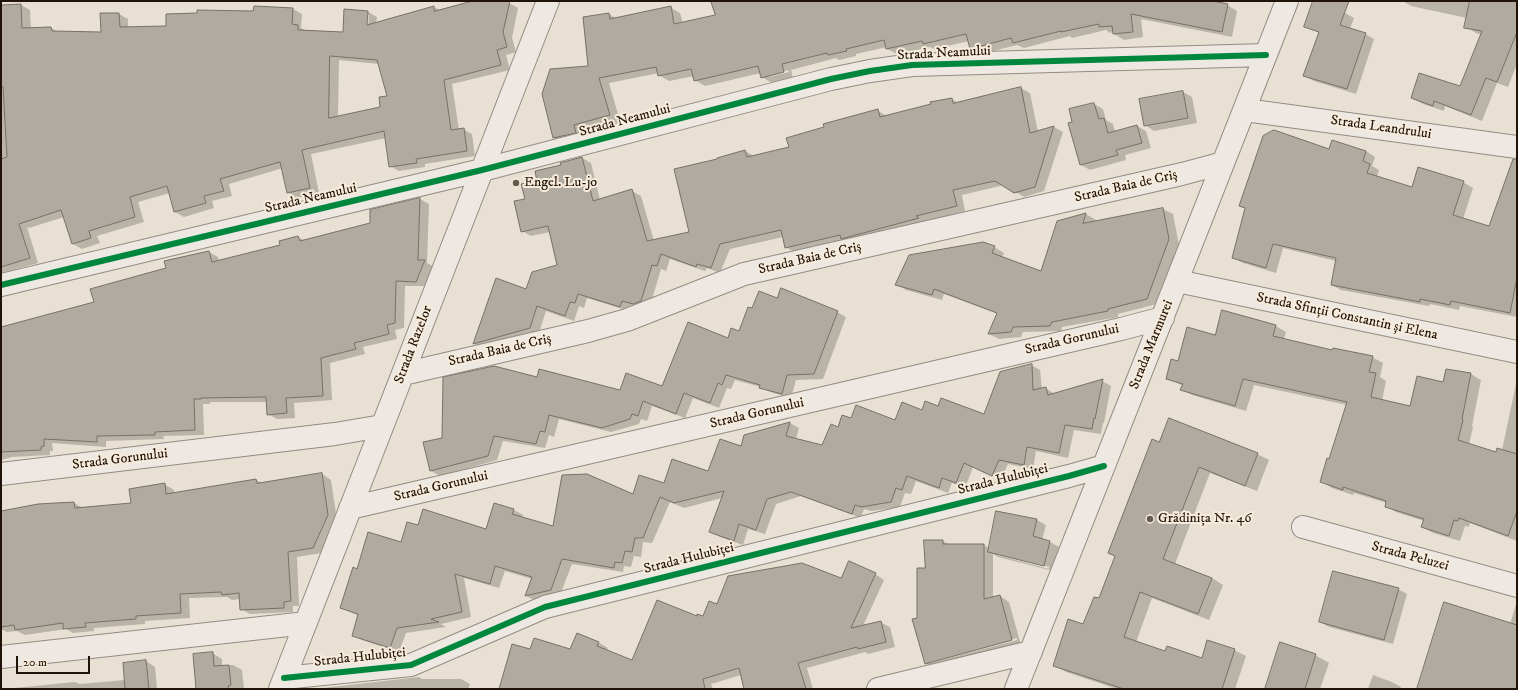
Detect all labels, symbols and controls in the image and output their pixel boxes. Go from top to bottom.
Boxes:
street label: Strada Neamului [897,43,991,65]
street label: Strada Neamului [578,101,672,141]
street label: Strada Leandrului [1330,113,1432,143]
street label: Strada Baia de Criș [1073,167,1179,207]
place label: Engel. Lu-jo [524,175,597,191]
marker: Engel. Lu-jo [511,178,521,188]
street label: Strada Neamului [263,180,359,218]
street label: Strada Baia de Criș [757,239,863,279]
street label: Strada Sfinții Constantin și Elena [1255,290,1439,344]
street label: Strada Marmurei [1126,298,1178,392]
street label: Strada Razelor [391,304,437,386]
street label: Strada Gorunului [1023,321,1121,359]
street label: Strada Baia de Criș [447,331,553,371]
street label: Strada Gorunului [708,395,806,433]
street label: Strada Gorunului [71,446,169,474]
street label: Strada Hulubiței [956,461,1050,499]
street label: Strada Gorunului [392,468,490,506]
place label: Grădinița Nr. 46 [1158,511,1252,527]
marker: Grădinița Nr. 46 [1145,514,1155,524]
street label: Strada Peluzei [1370,539,1450,575]
street label: Strada Hulubiței [642,540,736,578]
street label: Strada Hulubiței [313,645,407,671]
scale bar [18,648,92,674]
text: 20 m [23,655,47,670]

